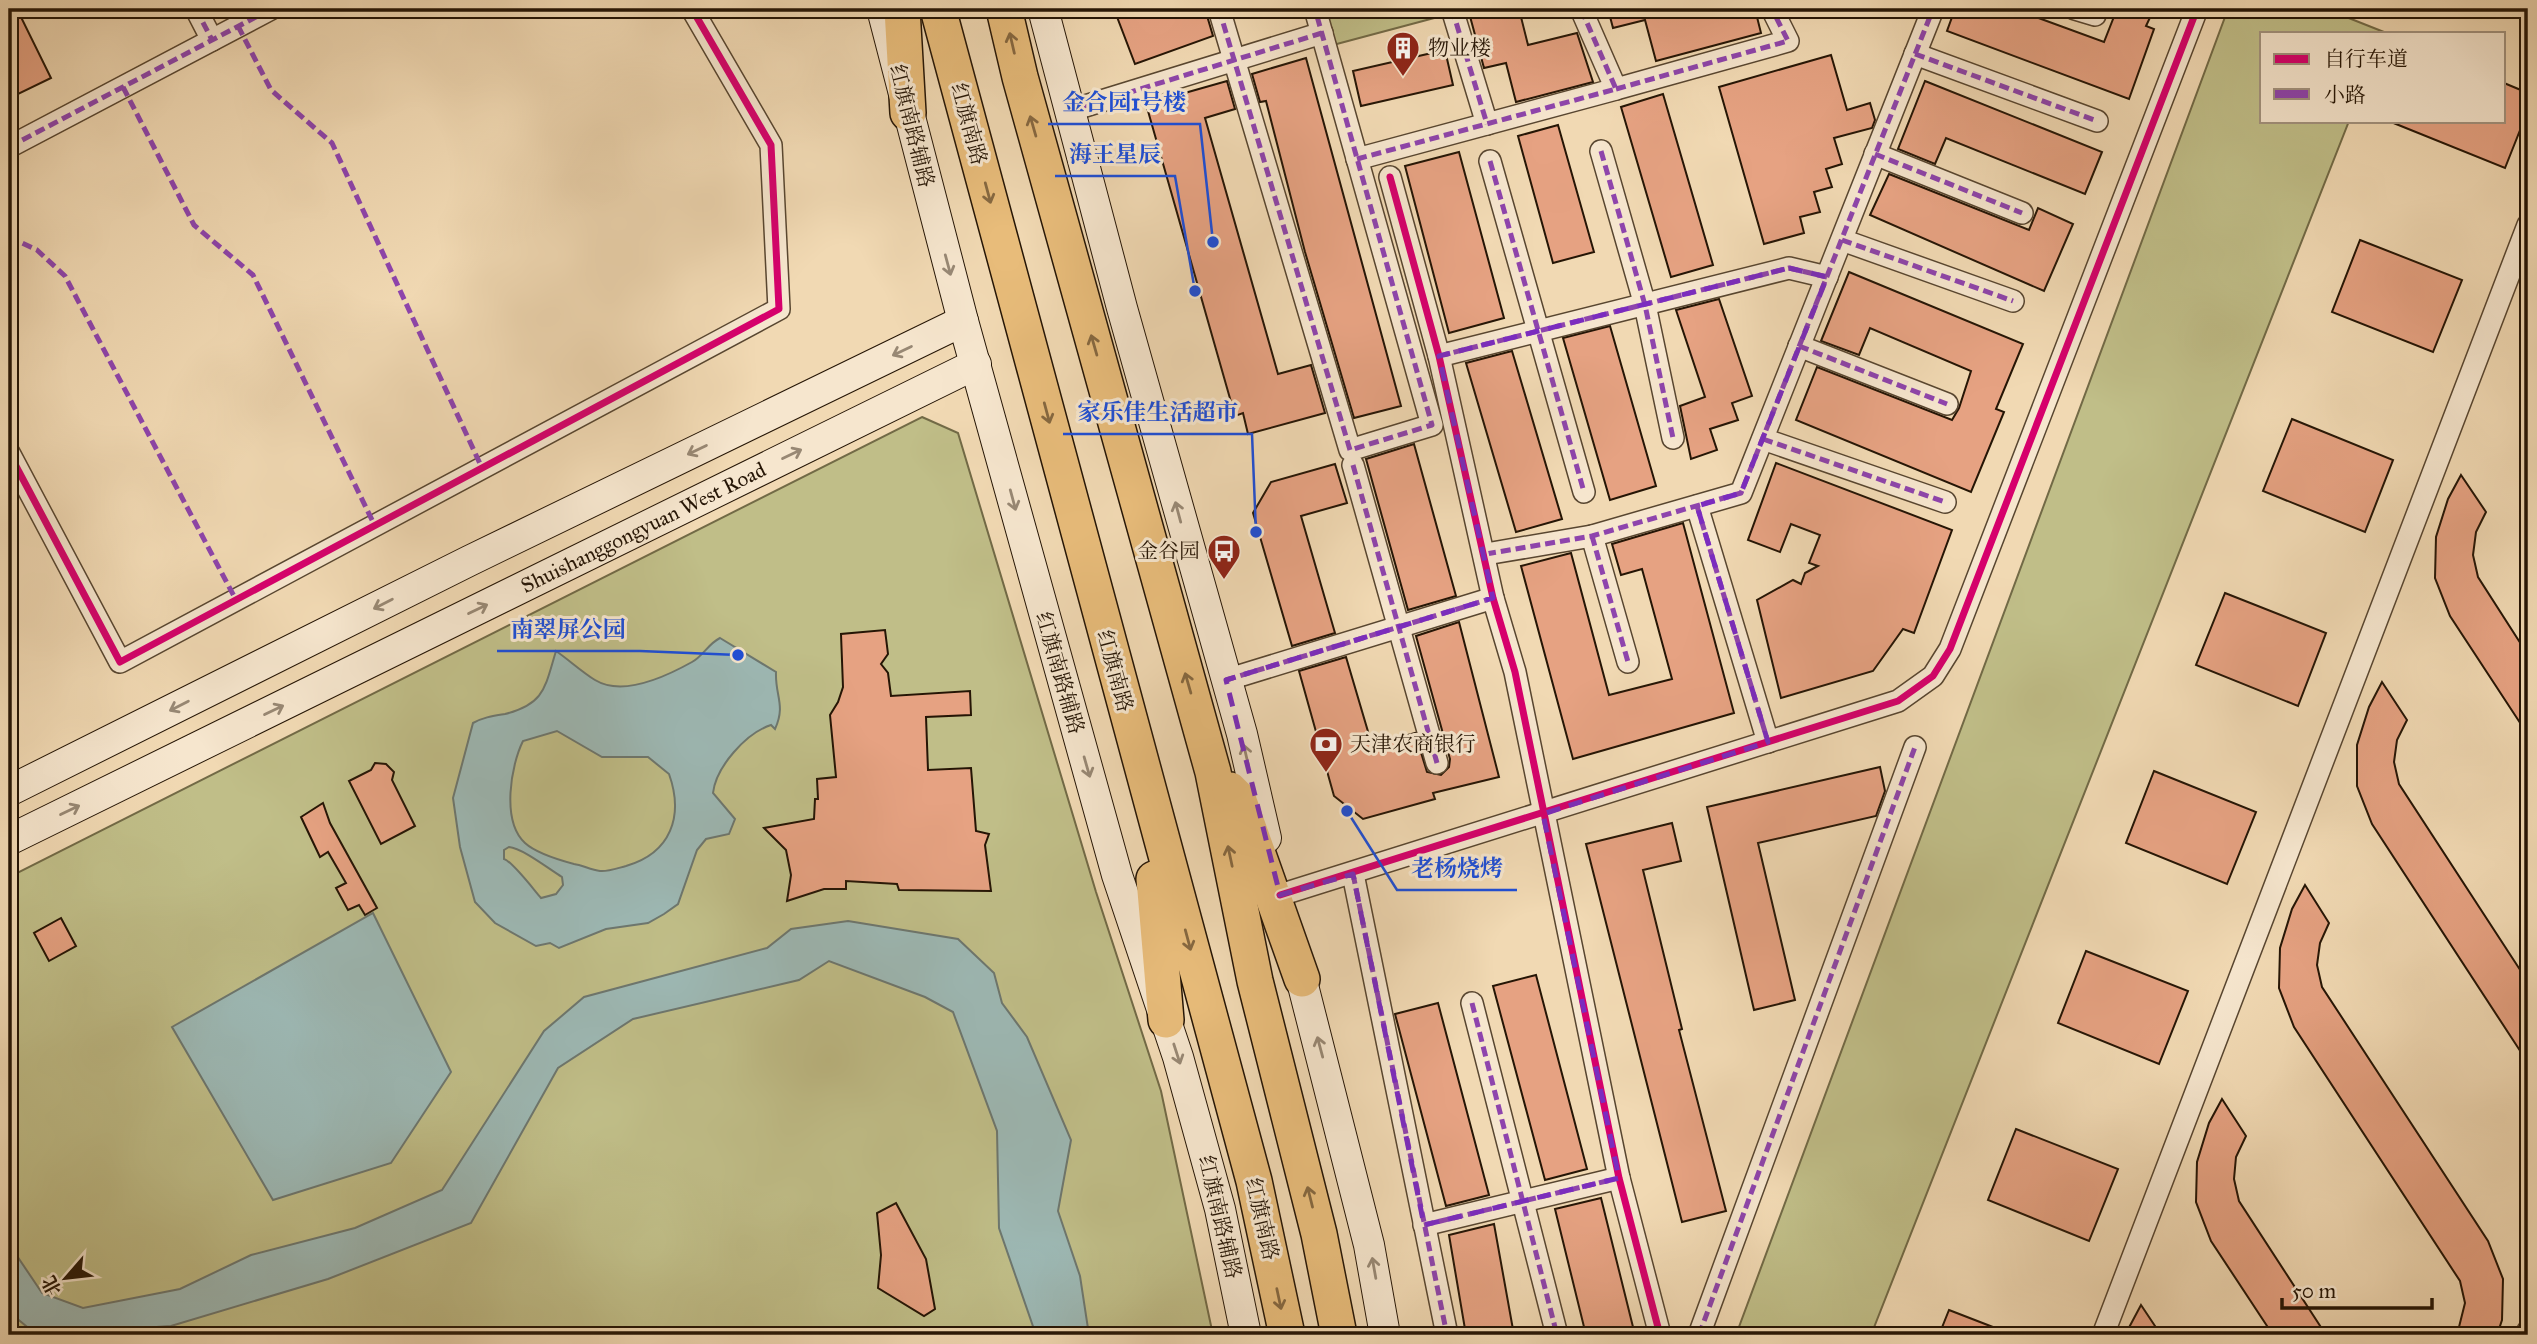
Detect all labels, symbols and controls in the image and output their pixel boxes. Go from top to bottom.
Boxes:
building icon: 物业楼 [1384,29,1422,78]
one-way arrow [1004,32,1018,55]
legend [2260,32,2506,122]
place label: 物业楼 [1428,35,1491,61]
text: 自行车道 [2324,46,2408,72]
street label: 红旗南路辅路 [884,62,940,190]
street label: 红旗南路 [946,80,992,168]
callout: 金合园1号楼 [1048,80,1200,124]
text: 小路 [2324,82,2366,108]
text: 金合园1号楼 [1062,88,1186,116]
one-way arrow [1026,115,1039,137]
callout: 海王星辰 [1055,132,1175,176]
text: 海王星辰 [1069,140,1161,168]
one-way arrow [982,181,995,204]
one-way arrow [942,253,955,275]
one-way arrow [1087,335,1100,357]
one-way arrow [892,344,913,358]
callout: 家乐佳生活超市 [1063,390,1252,434]
text: 家乐佳生活超市 [1078,398,1239,426]
one-way arrow [1041,401,1054,423]
one-way arrow [687,444,708,457]
one-way arrow [781,447,802,461]
street label: Shuishanggongyuan West Road [517,456,771,599]
one-way arrow [1007,489,1020,511]
one-way arrow [1171,502,1184,524]
bus stop icon: 金谷园 [1205,532,1243,581]
place label: 金谷园 [1137,538,1200,564]
one-way arrow [373,597,394,611]
one-way arrow [468,602,488,616]
callout: 南翠屏公园 [497,607,640,651]
street label: 红旗南路辅路 [1030,609,1090,737]
text: 南翠屏公园 [511,615,626,643]
street label: 红旗南路 [1092,627,1138,715]
one-way arrow [1180,672,1193,694]
one-way arrow [169,699,190,713]
one-way arrow [263,702,284,716]
bank icon: 天津农商银行 [1307,725,1345,774]
place label: 天津农商银行 [1350,731,1476,757]
one-way arrow [1239,744,1253,767]
one-way arrow [1081,755,1094,778]
one-way arrow [59,802,80,816]
one-way arrow [1222,845,1236,868]
callout: 老杨烧烤 [1397,846,1517,890]
text: 老杨烧烤 [1411,854,1503,882]
one-way arrow [1182,928,1195,951]
one-way arrow [1313,1036,1326,1059]
one-way arrow [1171,1043,1184,1065]
street label: 红旗南路辅路 [1193,1153,1247,1281]
street label: 红旗南路 [1240,1175,1284,1263]
one-way arrow [1302,1186,1316,1209]
north arrow [32,1242,102,1312]
one-way arrow [1366,1257,1380,1280]
scale bar [2282,1267,2432,1311]
text: 北 [37,1272,66,1300]
text: 50 m [2292,1278,2337,1304]
one-way arrow [1273,1287,1287,1310]

